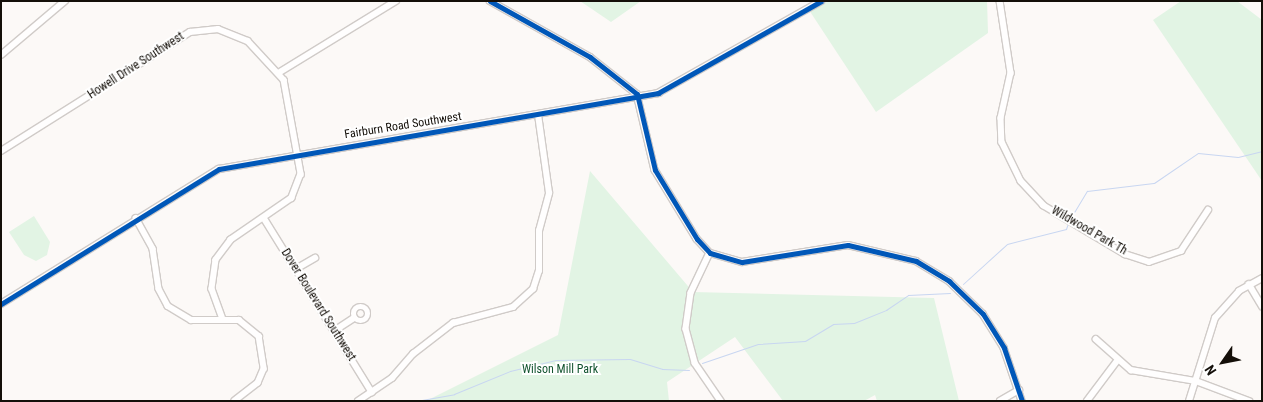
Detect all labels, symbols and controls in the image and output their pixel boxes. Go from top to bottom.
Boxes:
street label: Howell Drive Southwest [85,30,187,102]
street label: Fairburn Road Southwest [343,110,463,142]
street label: Wildwood Park Th [1048,203,1130,259]
street label: Dover Boulevard Southwest [278,246,358,364]
north arrow [1198,337,1248,387]
text: N [1201,362,1219,378]
park label: Wilson Mill Park [522,363,598,377]

